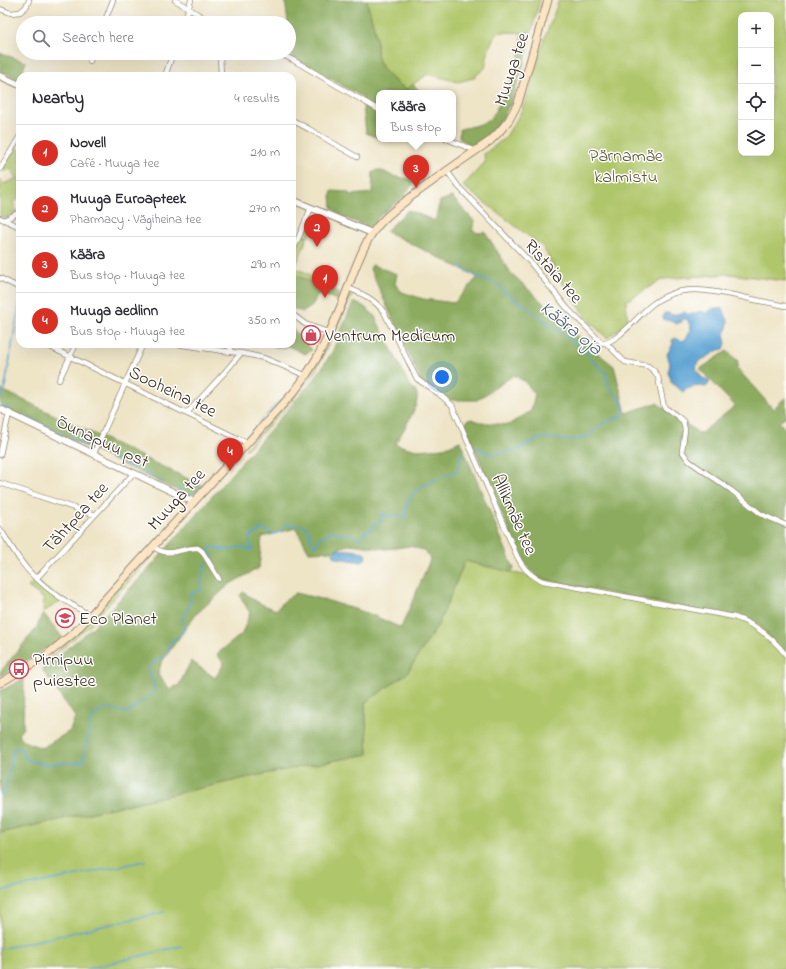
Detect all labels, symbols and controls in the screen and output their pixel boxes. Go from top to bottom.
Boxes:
map controls [738,12,774,156]
button: + [738,12,774,48]
search box [16,16,296,60]
icon: search [30,27,52,49]
text: Search here [62,27,134,49]
street label: Muuga tee [489,29,538,110]
button: − [738,48,774,84]
button: locate [738,84,774,120]
text: Nearby [32,86,84,111]
text: 4 results [234,89,280,108]
popup [376,90,456,142]
text: Käära [391,96,426,118]
text: Bus stop [391,118,441,137]
button: layers [738,120,774,156]
text: Novell [70,132,106,154]
text: 1 [43,143,47,162]
text: 210 m [250,143,280,162]
park label: Pärnamäe kalmistu [589,144,664,191]
text: Café · Muuga tee [70,154,159,173]
pin: 3 [403,155,429,188]
text: Muuga Euroapteek [70,188,186,210]
text: 2 [42,199,48,218]
text: 270 m [249,199,280,218]
text: Pharmacy · Vägiheina tee [70,210,201,229]
pin: 2 [304,214,330,247]
street label: Ristaia tee [517,234,588,311]
text: Käära [70,244,105,266]
text: 3 [42,255,48,274]
text: 290 m [251,255,280,274]
pin: 1 [312,265,338,298]
text: Bus stop · Muuga tee [70,266,185,285]
water label: Käära oja [534,296,608,363]
text: Muuga aedlinn [70,300,158,322]
text: 4 [42,311,48,330]
text: 350 m [248,311,280,330]
text: Bus stop · Muuga tee [70,322,185,341]
shop icon: Ventrum Medicum [300,324,322,346]
place label: Ventrum Medicum [324,324,455,350]
street label: Sooheina tee [124,360,221,426]
your location [432,367,452,387]
street label: Õunapuu pst [52,410,153,476]
pin: 4 [217,438,243,471]
street label: Muuga tee [142,463,214,538]
street label: Allikmäe tee [484,470,543,560]
street label: Tähtpea tee [37,476,116,560]
school or university icon: Eco Planet [54,607,76,629]
place label: Eco Planet [79,607,157,633]
place label: Pirnipuu puiestee [33,648,97,695]
bus stop icon: Pirnipuu puiestee [8,658,30,680]

